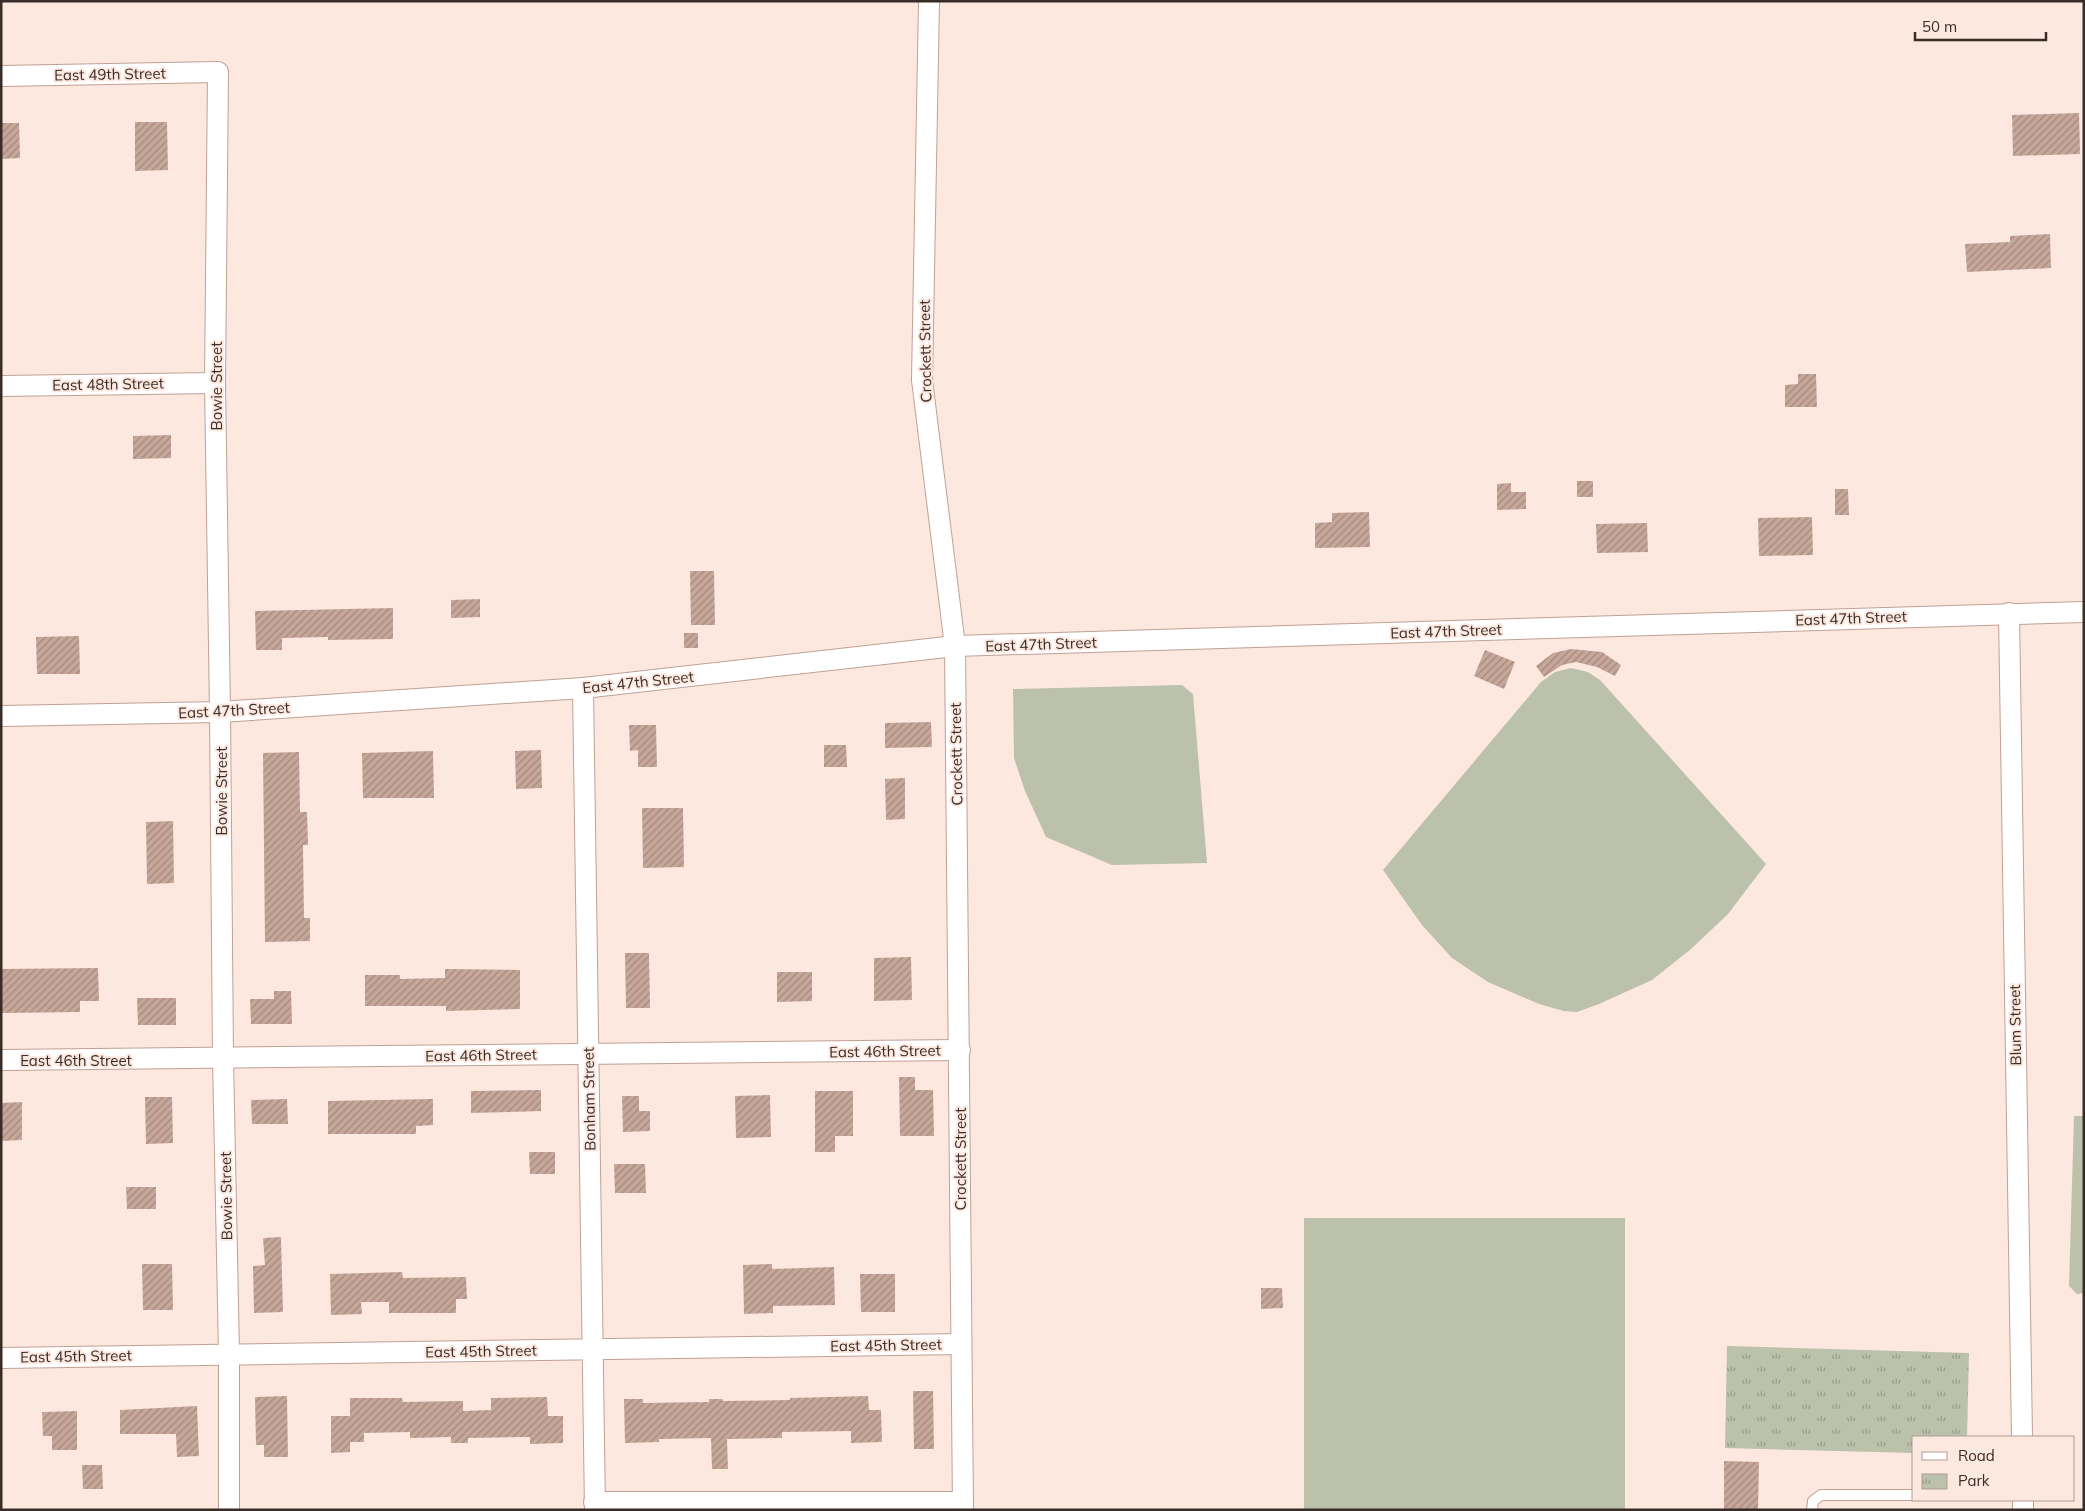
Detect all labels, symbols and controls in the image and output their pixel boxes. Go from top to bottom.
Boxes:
scale bar [1915,10,2046,42]
text: 50 m [1922,17,1957,36]
street label: East 49th Street [54,64,166,84]
street label: Crockett Street [915,299,935,403]
street label: Bowie Street [207,342,226,430]
street label: East 48th Street [52,374,164,394]
street label: East 47th Street [1795,607,1907,629]
street label: East 47th Street [1390,620,1502,642]
street label: East 47th Street [985,633,1097,655]
street label: East 47th Street [581,667,695,697]
street label: East 47th Street [178,698,290,722]
street label: Crockett Street [946,702,966,806]
street label: Bowie Street [212,747,231,835]
street label: Blum Street [2005,984,2025,1066]
street label: East 46th Street [829,1041,941,1061]
street label: East 46th Street [425,1045,537,1065]
street label: Bonham Street [579,1047,599,1151]
street label: East 46th Street [20,1051,132,1070]
street label: Crockett Street [951,1108,970,1211]
street label: Bowie Street [216,1151,236,1241]
street label: East 45th Street [830,1335,942,1355]
street label: East 45th Street [425,1341,537,1361]
street label: East 45th Street [20,1346,132,1366]
legend [1912,1436,2075,1501]
text: Road [1958,1446,1995,1465]
text: Park [1958,1471,1990,1490]

